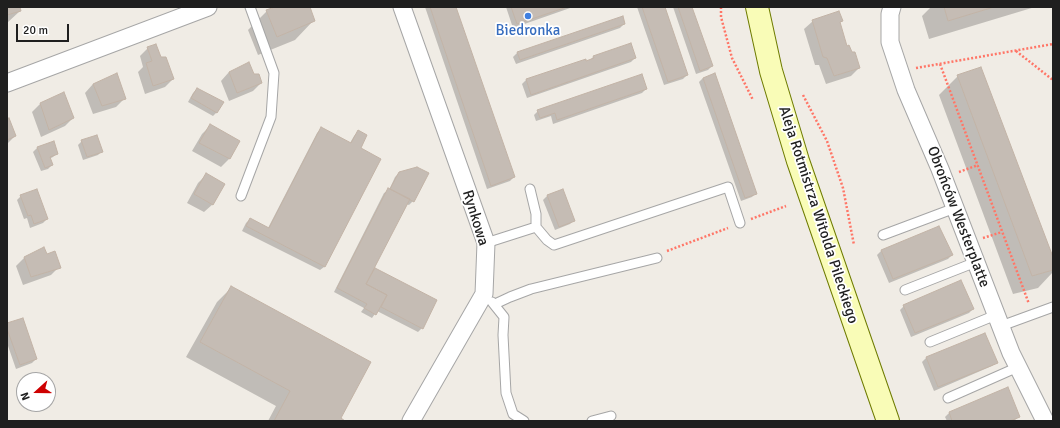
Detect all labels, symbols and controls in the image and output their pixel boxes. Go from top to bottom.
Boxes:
marker: Biedronka [523,11,533,21]
scale bar [18,16,71,42]
place label: Biedronka [496,22,560,40]
text: 20 m [23,23,48,38]
street label: Aleja Rotmistrza Witolda Pileckiego [774,104,862,326]
street label: Obrońców Westerplatte [923,144,993,290]
street label: Rynkowa [458,188,492,248]
north arrow [16,372,56,412]
text: N [18,390,33,402]

